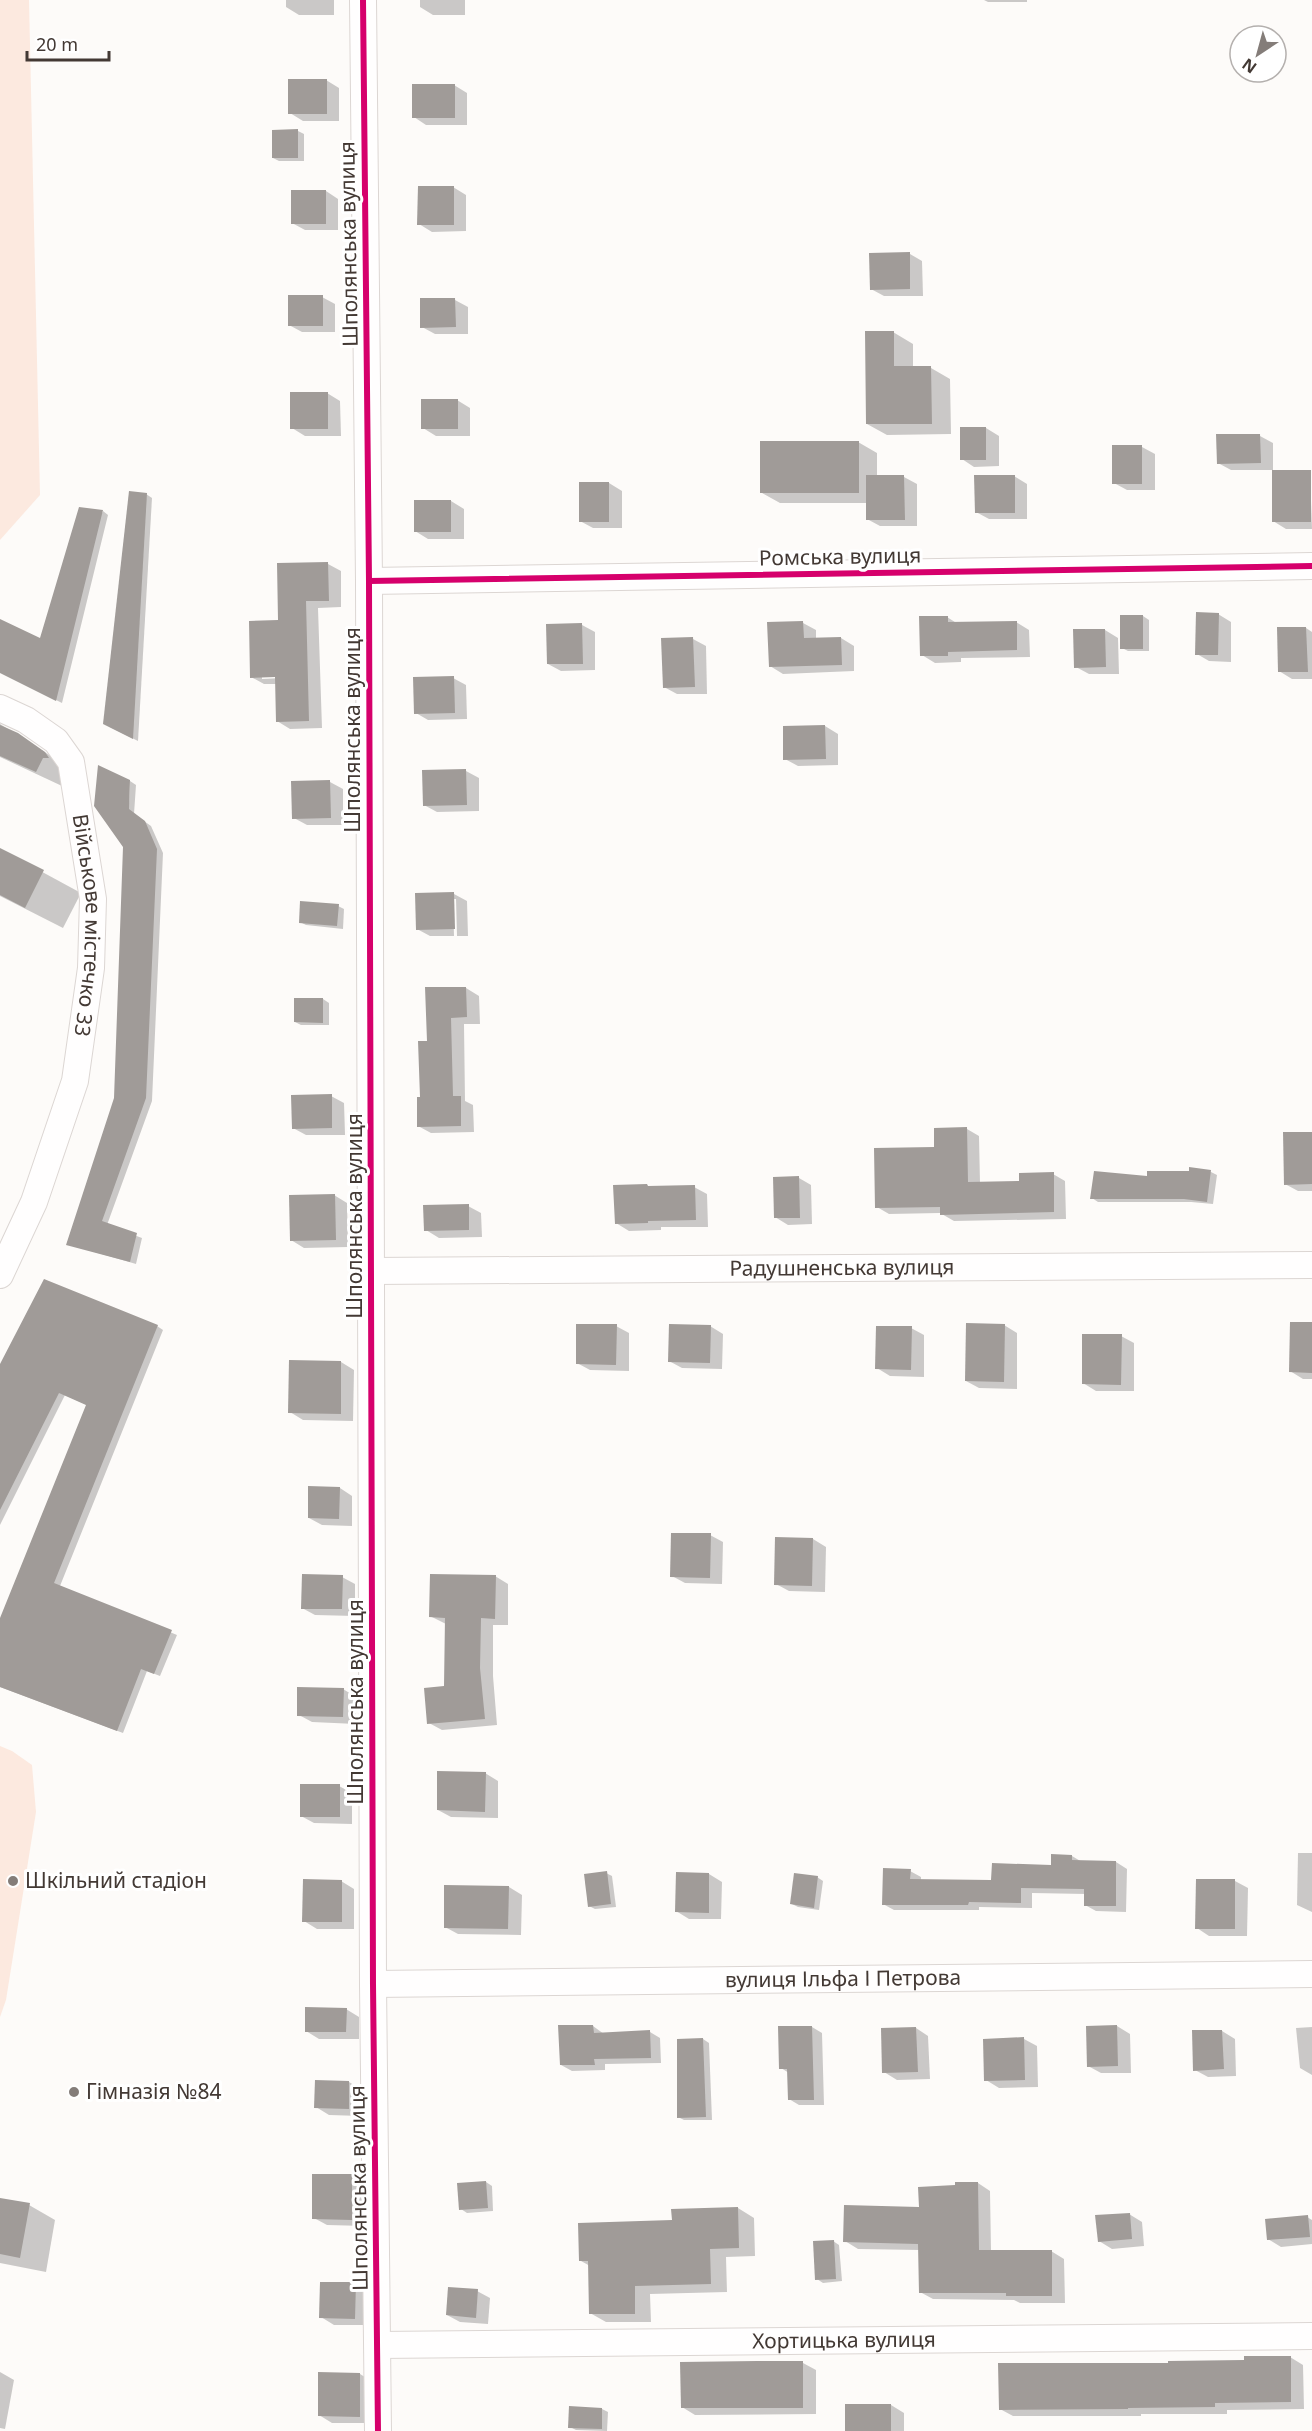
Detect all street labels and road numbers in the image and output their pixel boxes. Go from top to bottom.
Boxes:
street label: Шполянська вулиця [332,141,364,347]
street label: Ромська вулиця [759,541,921,571]
street label: Шполянська вулиця [338,627,366,833]
street label: Військове містечко 33 [67,812,108,1039]
street label: Шполянська вулиця [340,1113,368,1319]
street label: Радушненська вулиця [729,1252,954,1282]
street label: Шполянська вулиця [341,1599,369,1805]
street label: вулиця Ільфа І Петрова [725,1963,961,1993]
street label: Шполянська вулиця [342,2085,374,2291]
street label: Хортицька вулиця [752,2325,936,2354]

